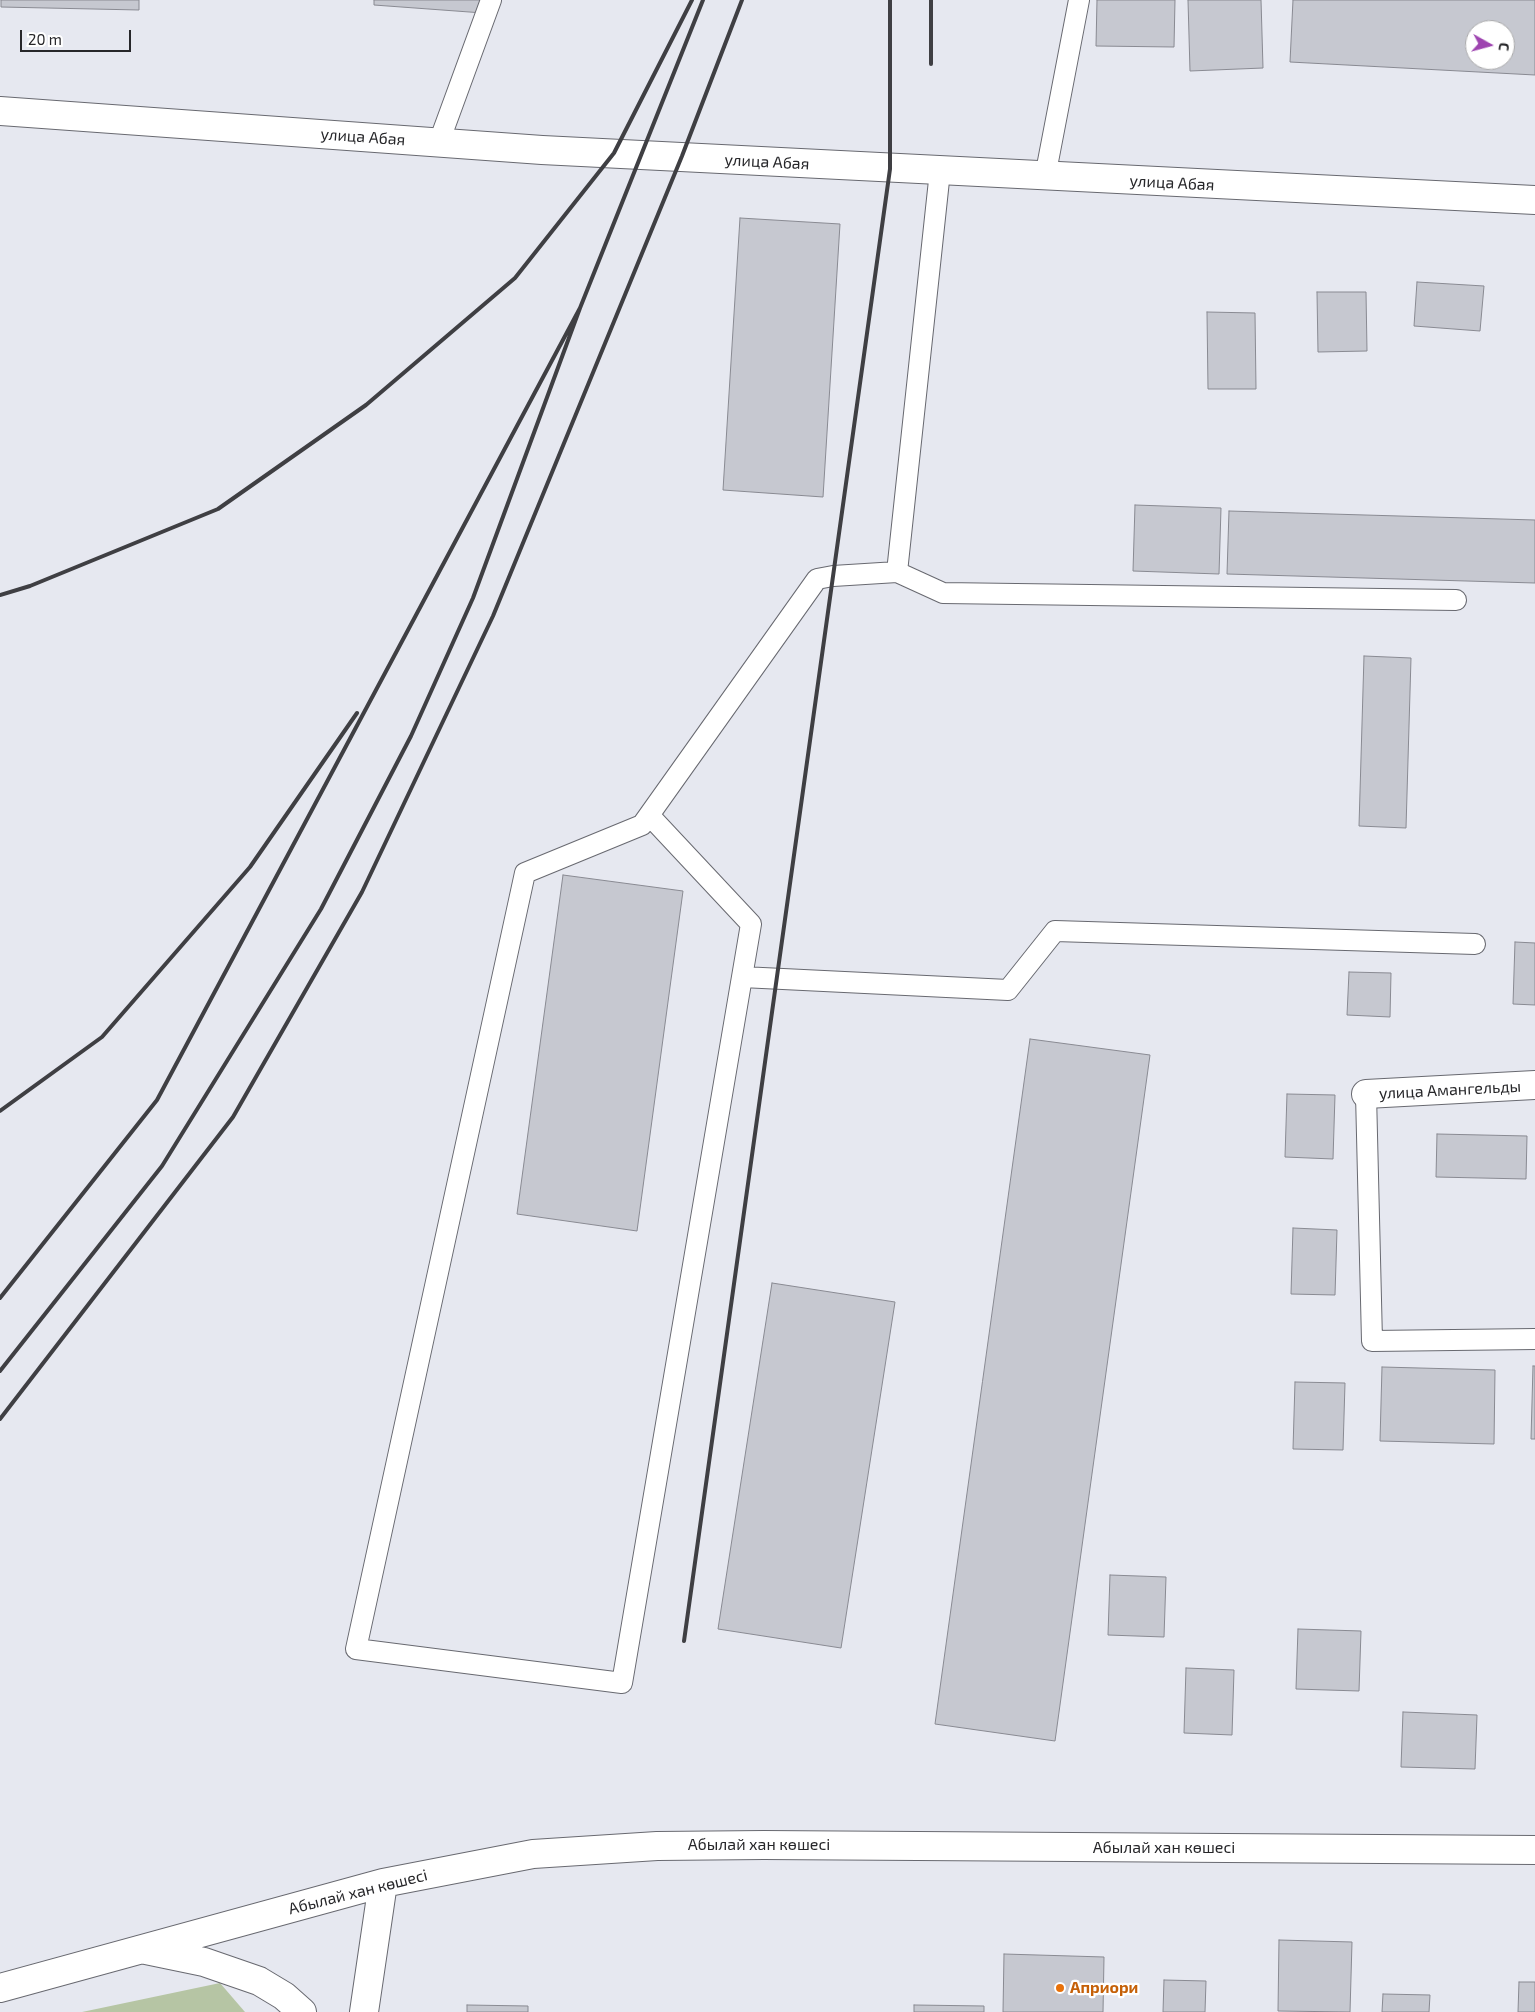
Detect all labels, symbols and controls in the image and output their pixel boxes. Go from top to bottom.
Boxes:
scale bar [22,20,134,52]
north arrow [1465,20,1515,70]
text: 20 m [28,30,62,48]
text: С [1495,42,1513,52]
street label: улица Абая [320,124,406,150]
street label: улица Абая [724,150,810,174]
street label: улица Абая [1129,171,1215,195]
street label: улица Амангельды [1378,1077,1522,1103]
street label: Абылай хан көшесі [688,1835,830,1855]
street label: Абылай хан көшесі [1093,1838,1235,1858]
street label: Абылай хан көшесі [286,1865,430,1919]
place label: Априори [1070,1978,1138,1998]
marker: Априори [1054,1982,1066,1994]

